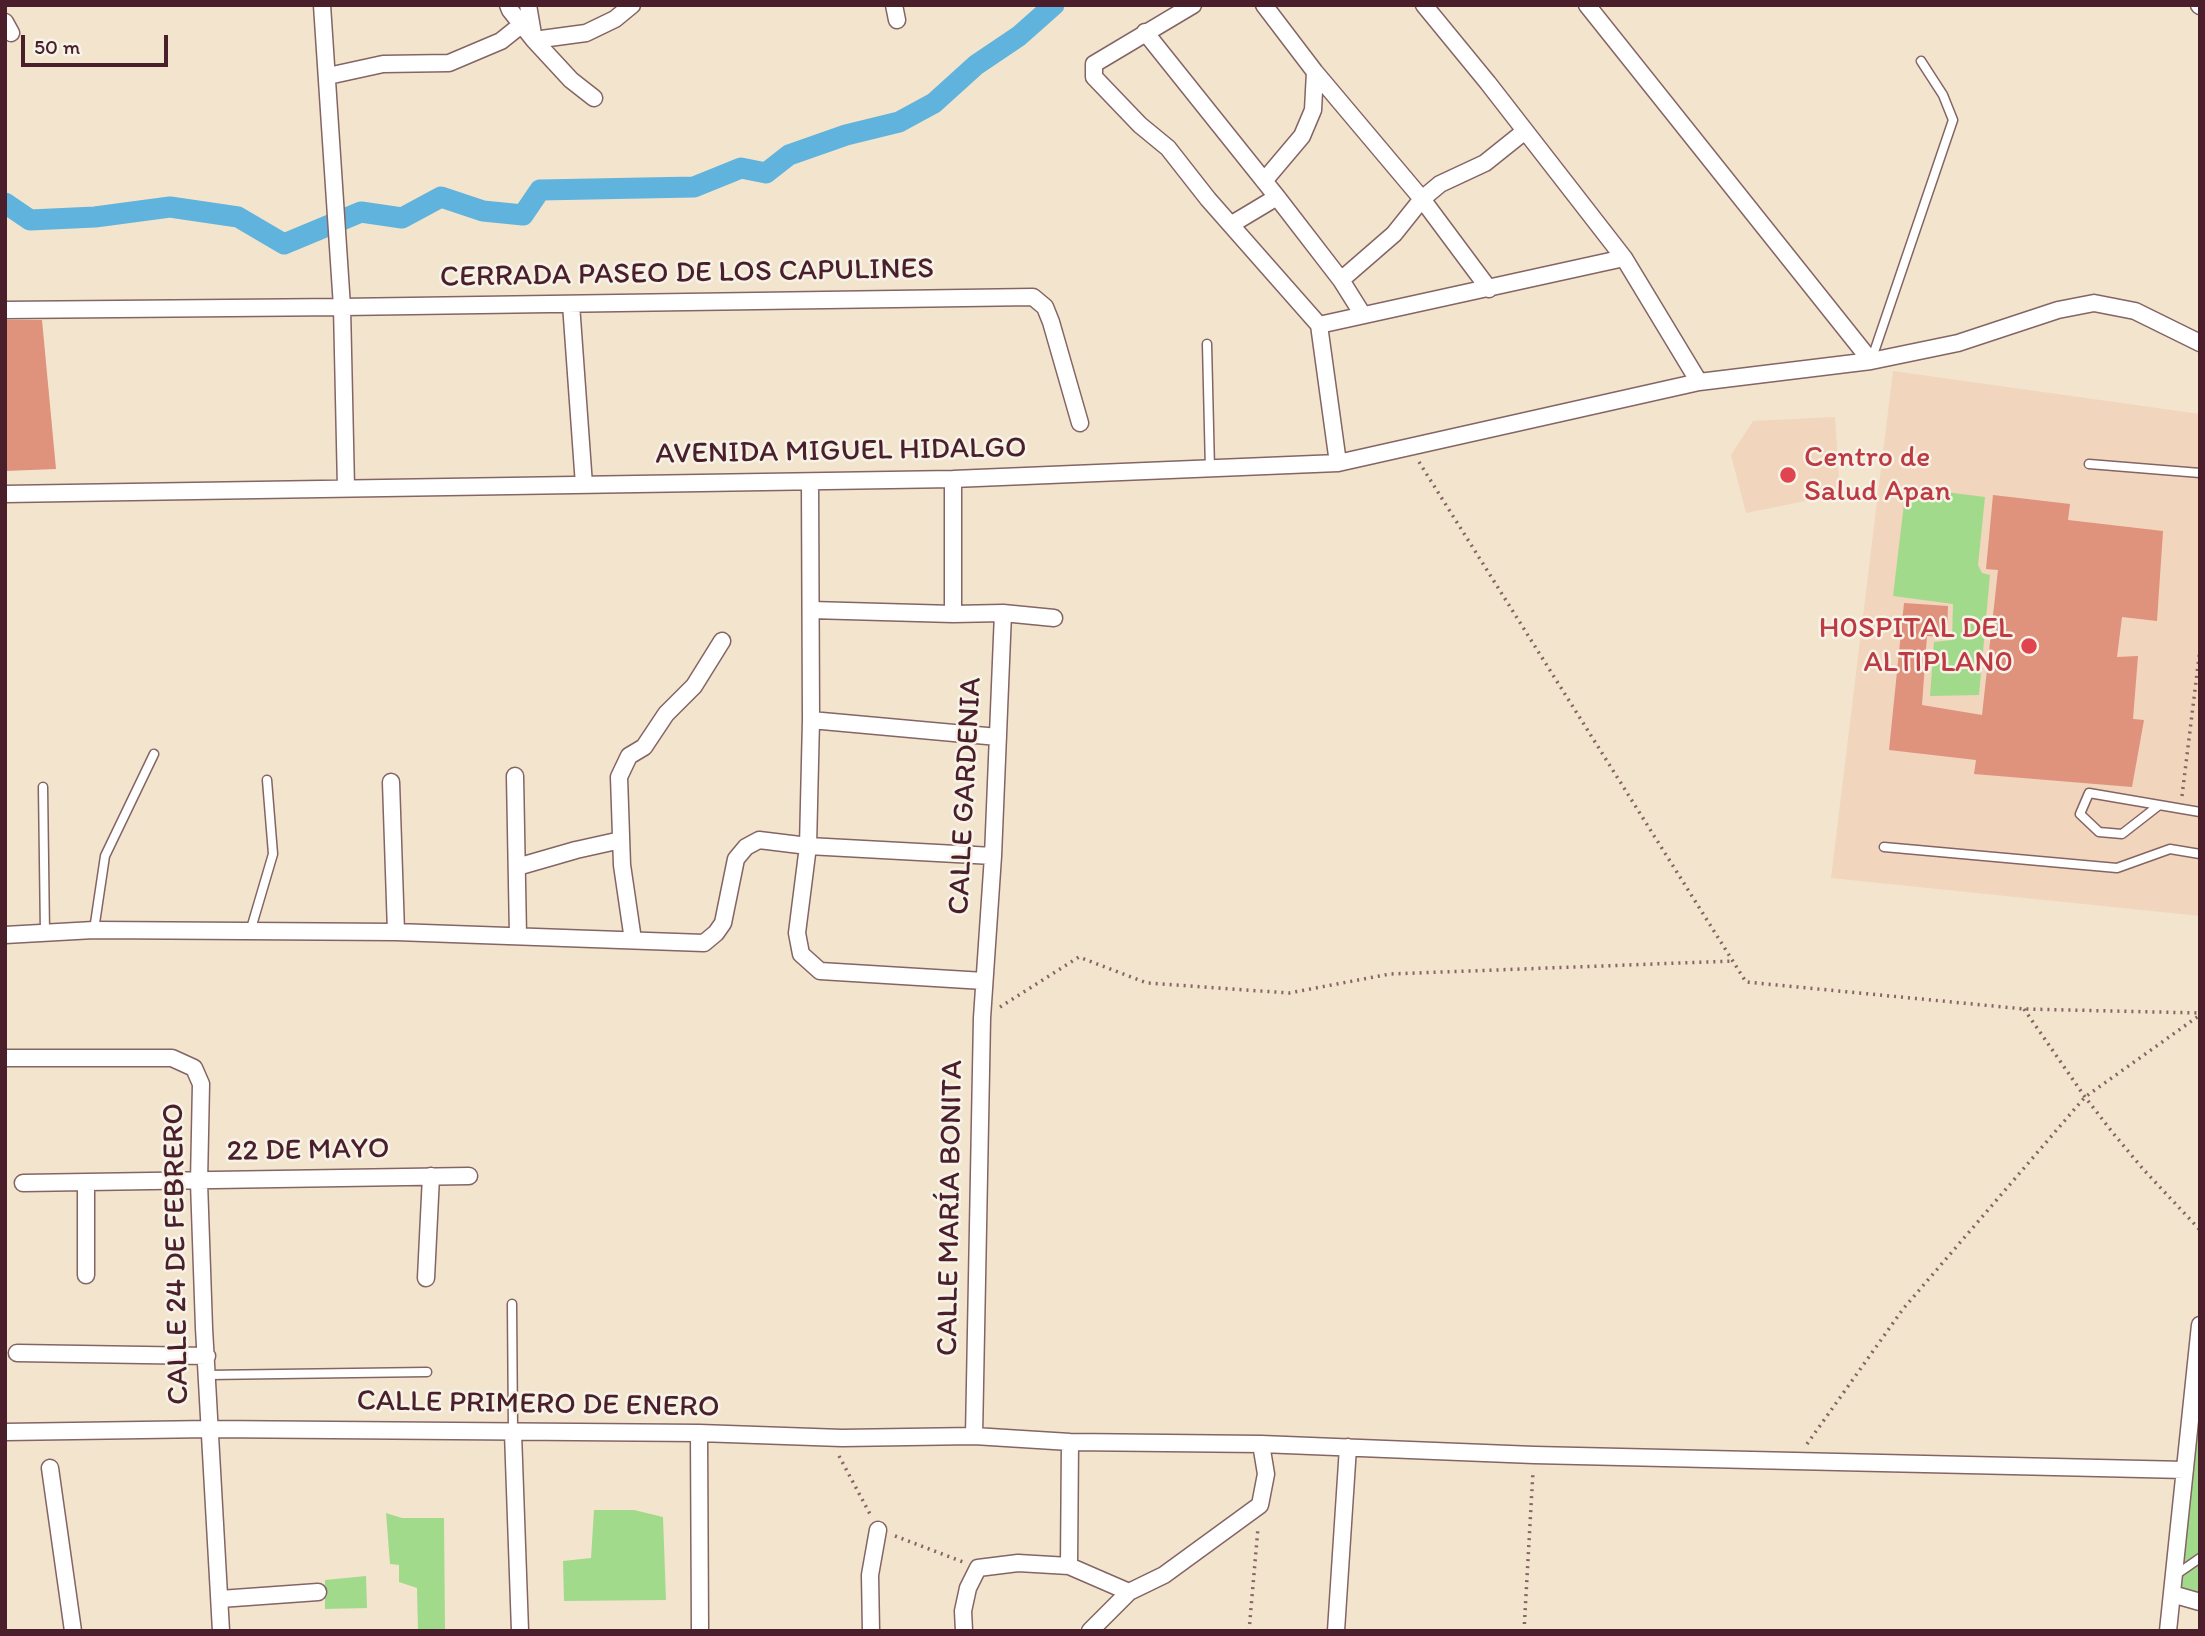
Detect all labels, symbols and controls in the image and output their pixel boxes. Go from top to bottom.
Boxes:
scale bar [24,21,172,65]
text: 50 m [34,34,80,59]
street label: CERRADA PASEO DE LOS CAPULINES [440,252,934,296]
street label: AVENIDA MIGUEL HIDALGO [655,431,1027,473]
place label: Centro de Salud Apan [1804,440,1951,510]
marker: Centro de Salud Apan [1778,465,1798,485]
place label: H0SPITAL DEL ALTIPLAN0 [1819,611,2013,682]
marker: H0SPITAL DEL ALTIPLAN0 [2019,636,2039,656]
street label: CALLE GARDENIA [942,676,990,916]
street label: CALLE MARÍA BONITA [930,1060,972,1356]
street label: CALLE 24 DE FEBRERO [156,1103,198,1405]
street label: 22 DE MAYO [226,1132,390,1170]
street label: CALLE PRIMERO DE ENERO [356,1384,720,1426]

